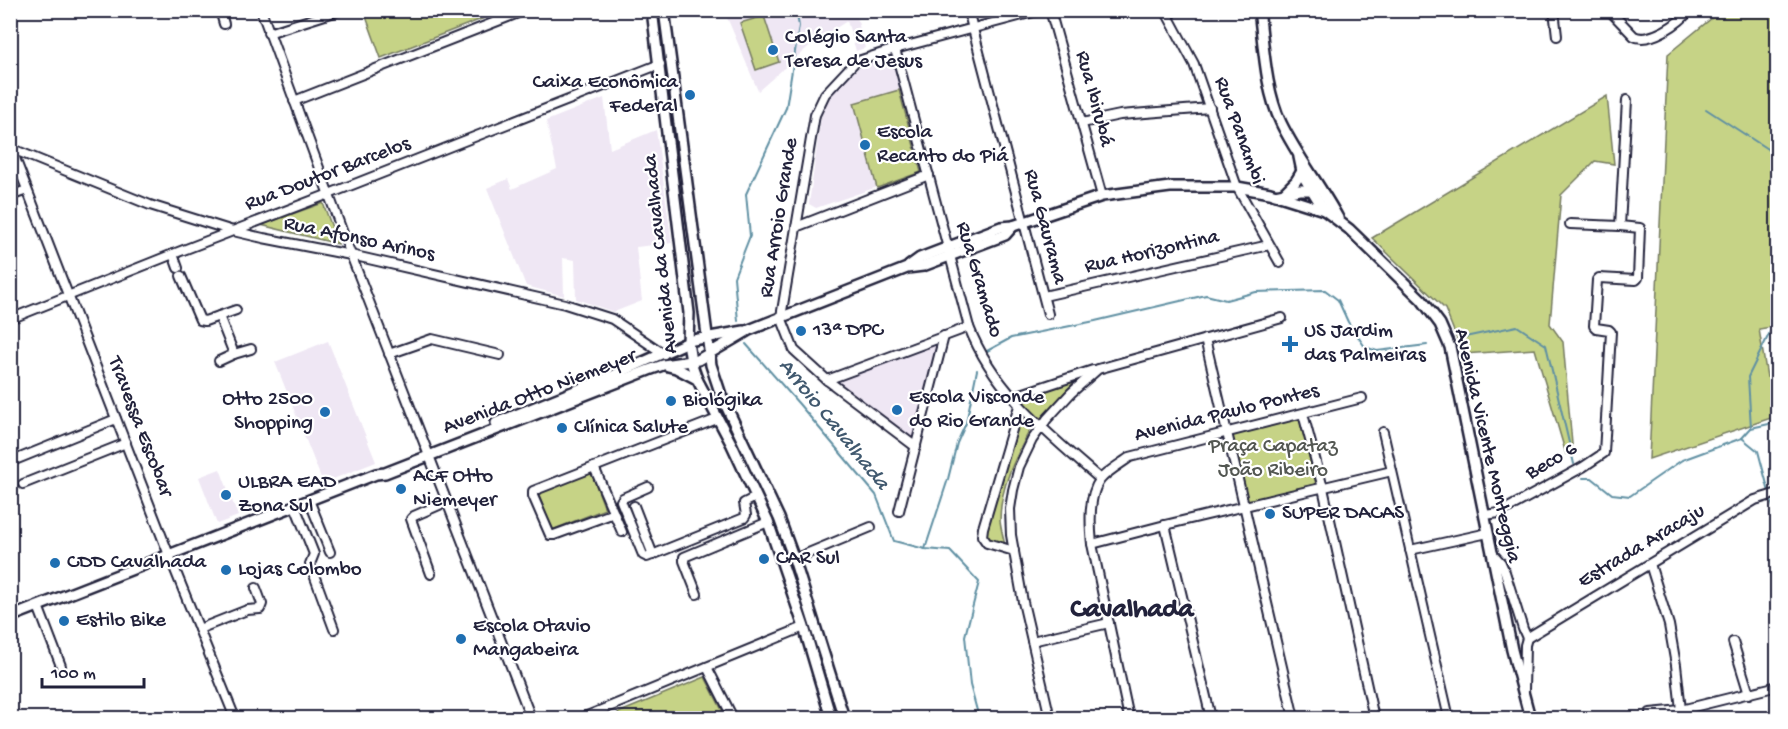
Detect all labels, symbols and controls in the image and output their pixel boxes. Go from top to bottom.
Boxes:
place label: Colégio Santa Teresa de Jesus [784,26,923,75]
marker: Colégio Santa Teresa de Jesus [766,43,780,57]
street label: Rua Ibirubá [1068,48,1118,151]
place label: Caixa Econômica Federal [532,71,679,120]
street label: Rua Panambi [1207,74,1269,188]
marker: Caixa Econômica Federal [683,88,697,102]
place label: Escola Recanto do Piá [877,121,1009,170]
street label: Rua Doutor Barcelos [242,132,415,218]
street label: Rua Arroio Grande [755,135,805,300]
marker: Escola Recanto do Piá [858,138,872,152]
street label: Avenida da Cavalhada [639,152,685,355]
street label: Rua Gaurama [1017,167,1072,288]
street label: Rua Afonso Arinos [281,212,438,268]
street label: Rua Gramado [949,219,1007,341]
street label: Rua Horizontina [1082,225,1223,281]
place label: 13ª DPC [812,319,885,344]
place label: US Jardim das Palmeiras [1304,320,1427,369]
marker: 13ª DPC [794,324,808,338]
street label: Avenida Vicente Monteggia [1447,327,1525,567]
marker: US Jardim das Palmeiras [1281,335,1299,353]
street label: Avenida Otto Niemeyer [440,344,642,441]
street label: Travessa Escobar [100,352,178,502]
water label: Arroio Cavalhada [772,354,895,497]
street label: Avenida Paulo Pontes [1132,379,1323,449]
place label: Escola Visconde do Rio Grande [909,386,1045,435]
place label: Otto 2500 Shopping [222,388,313,437]
place label: Biológika [682,389,764,414]
marker: Biológika [664,394,678,408]
marker: Escola Visconde do Rio Grande [890,403,904,417]
marker: Otto 2500 Shopping [318,405,332,419]
place label: Clínica Salute [574,416,689,441]
marker: Clínica Salute [555,421,569,435]
park label: Praça Capataz João Ribeiro [1208,435,1338,484]
street label: Beco 6 [1521,437,1582,487]
place label: ACF Otto Niemeyer [413,465,498,514]
place label: ULBRA EAD Zona Sul [238,471,336,520]
marker: ACF Otto Niemeyer [394,482,408,496]
marker: ULBRA EAD Zona Sul [219,488,233,502]
street label: Estrada Aracaju [1574,499,1710,595]
place label: SUPER DACAS [1282,502,1404,527]
marker: SUPER DACAS [1263,507,1277,521]
place label: CAR Sul [776,547,840,572]
place label: CDD Cavalhada [67,551,208,576]
marker: CAR Sul [757,552,771,566]
marker: CDD Cavalhada [48,556,62,570]
place label: Lojas Colombo [238,558,362,583]
marker: Lojas Colombo [219,563,233,577]
district label: Cavalhada [1071,595,1195,627]
place label: Estilo Bike [76,609,167,634]
marker: Estilo Bike [57,614,71,628]
place label: Escola Otavio Mangabeira [473,615,591,664]
marker: Escola Otavio Mangabeira [454,632,468,646]
scale bar [42,651,144,689]
text: 100 m [50,664,96,685]

